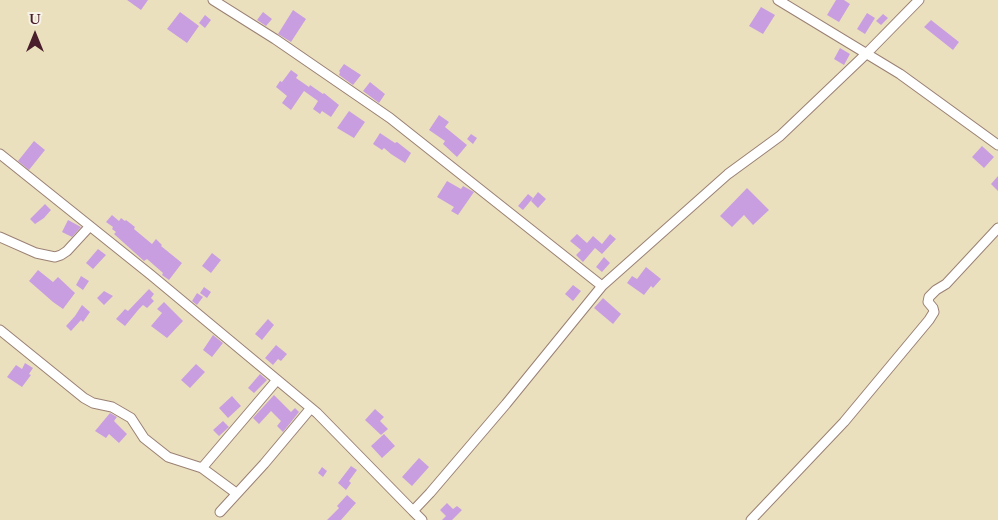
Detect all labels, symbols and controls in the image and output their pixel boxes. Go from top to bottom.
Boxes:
north arrow [10,10,60,60]
text: U [29,10,41,29]

